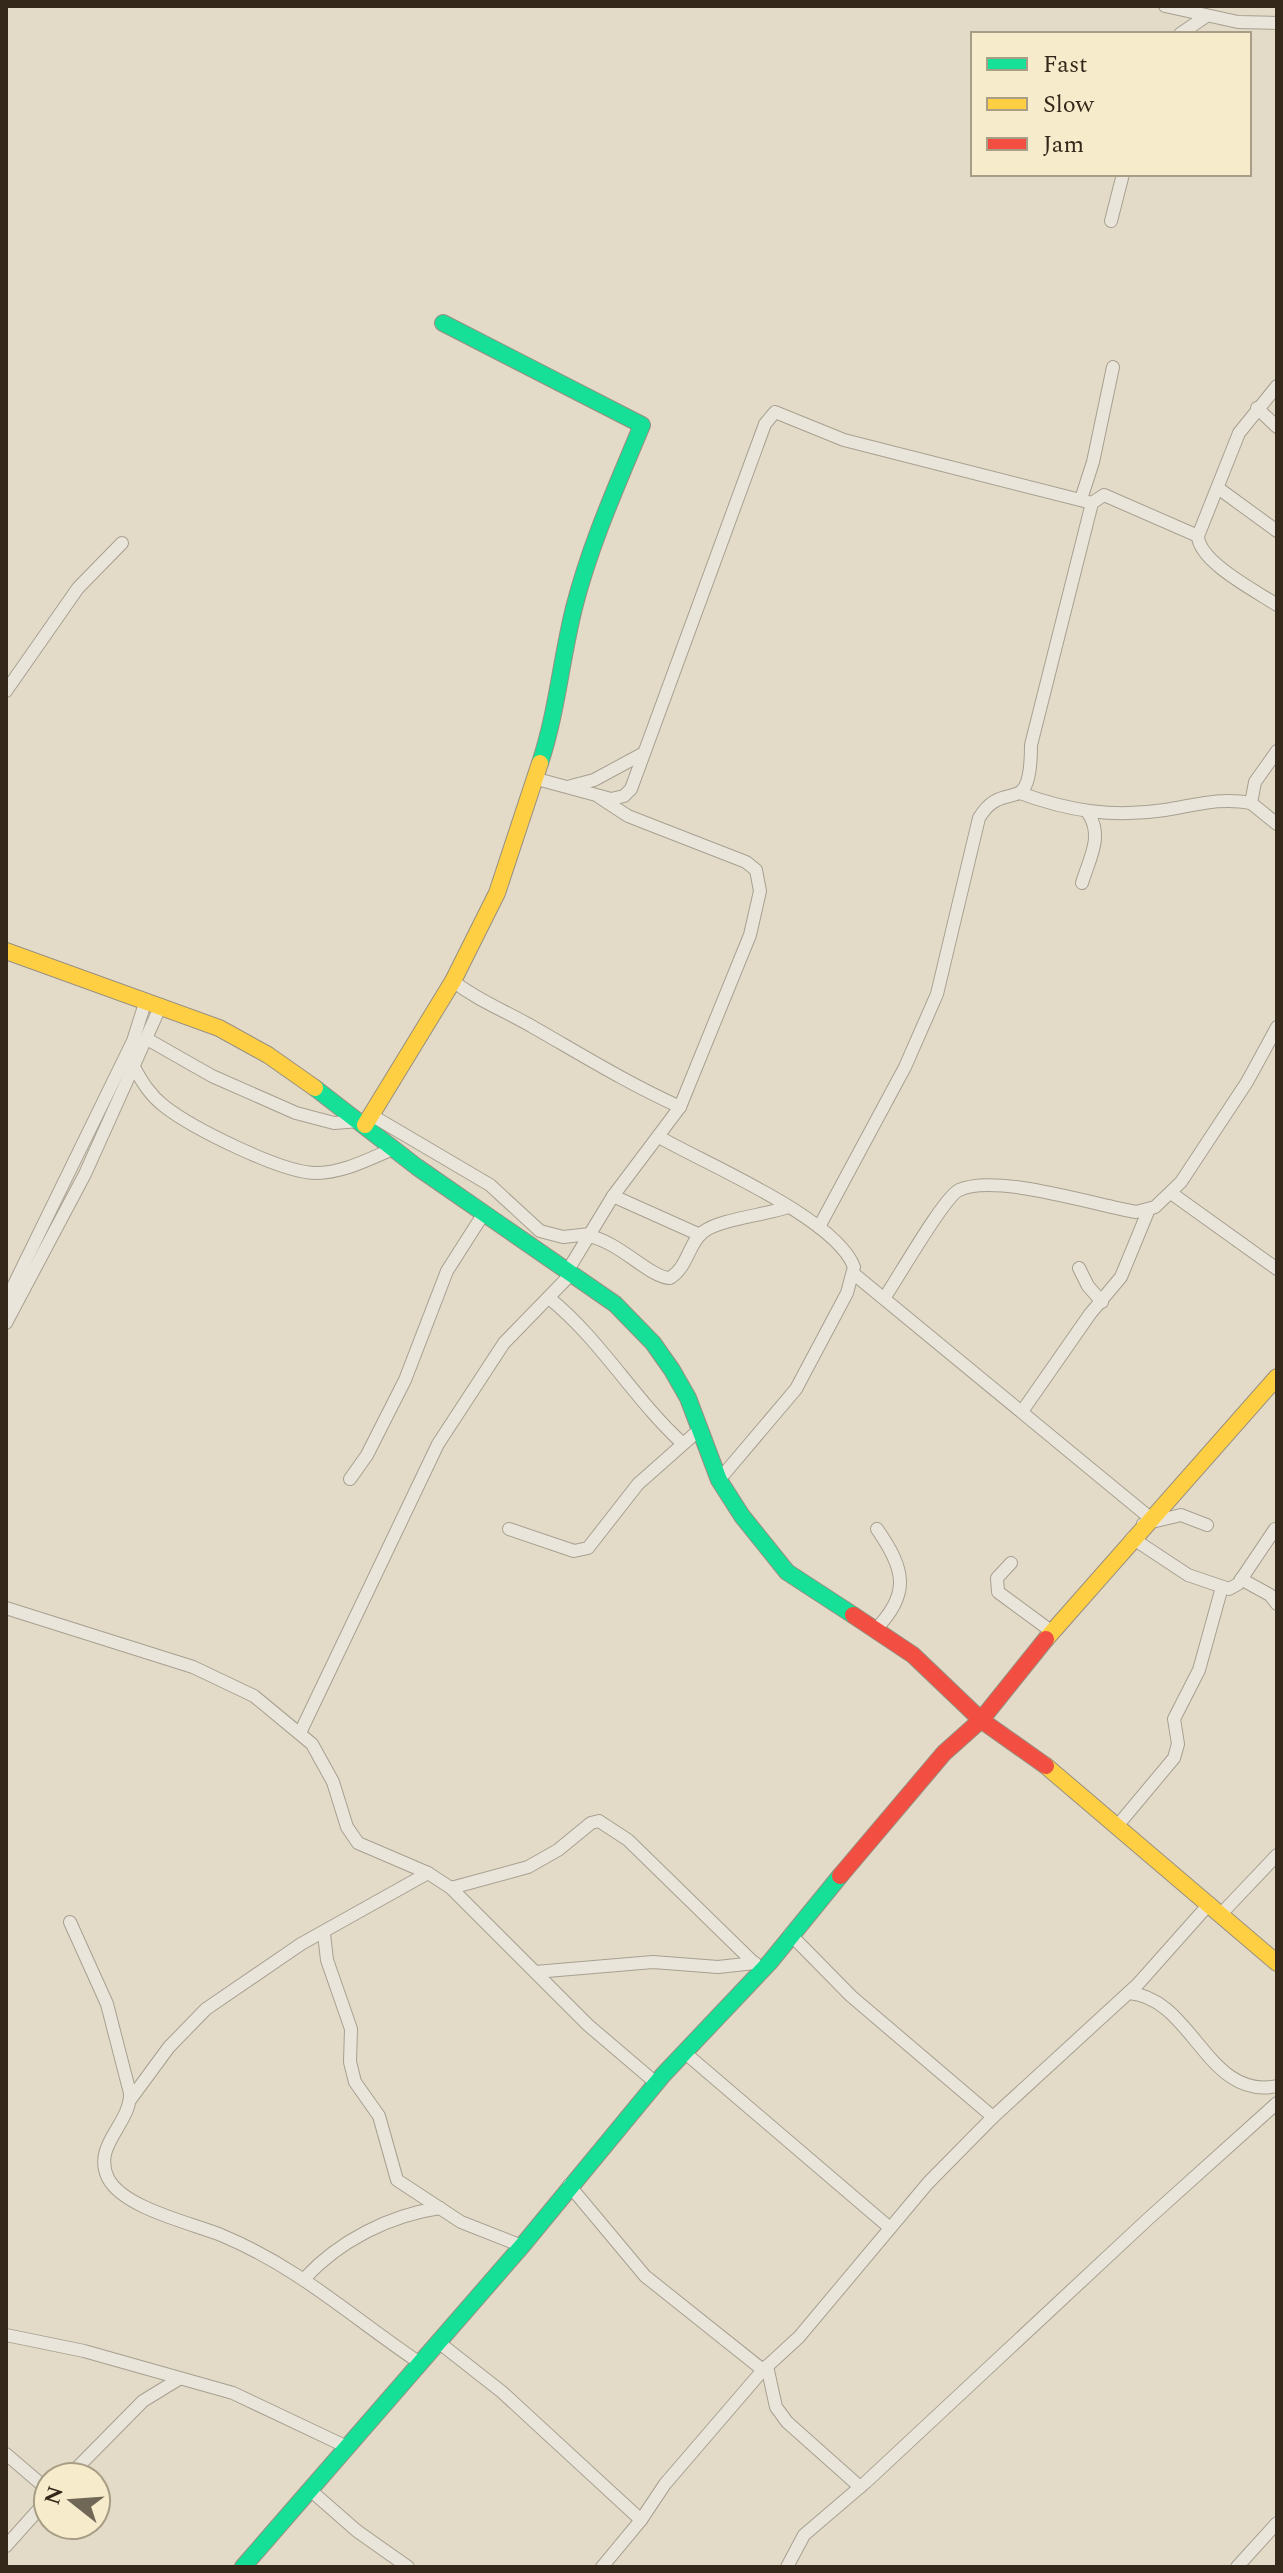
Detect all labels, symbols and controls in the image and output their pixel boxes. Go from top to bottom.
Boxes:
legend [971,32,1251,176]
text: Fast [1043,47,1088,83]
text: Slow [1043,87,1095,123]
text: Jam [1043,127,1084,163]
north arrow [32,2461,112,2541]
text: N [36,2482,73,2509]

